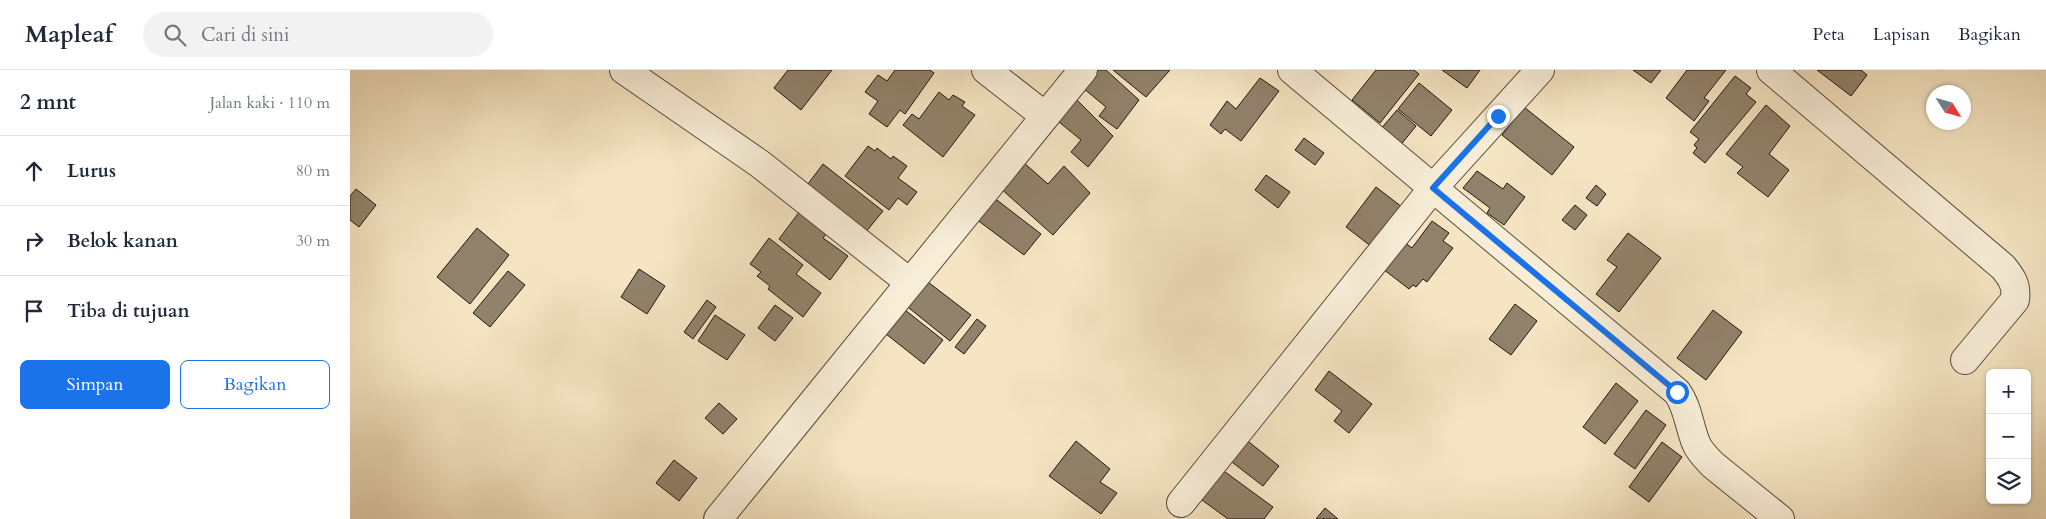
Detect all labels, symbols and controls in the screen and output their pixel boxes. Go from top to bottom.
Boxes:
search box [143,12,493,57]
text: Mapleaf [25,18,113,51]
icon: search [161,21,189,49]
text: Cari di sini [201,22,289,48]
text: Peta [1813,22,1845,47]
text: Lapisan [1873,22,1930,47]
text: Bagikan [1958,22,2021,47]
north arrow [1926,85,1971,130]
text: 2 mnt [20,88,76,117]
text: Jalan kaki · 110 m [210,92,330,114]
route end [1487,105,1510,128]
icon: ahead [20,157,48,185]
text: Lurus [67,158,116,184]
text: 80 m [296,160,330,182]
icon: right [20,227,48,255]
text: Belok kanan [67,228,178,254]
text: 30 m [296,230,330,252]
icon: arrive [20,297,48,325]
text: Tiba di tujuan [67,298,190,324]
button: Simpan [20,360,170,409]
button: Bagikan [180,360,330,409]
map controls [1986,369,2031,504]
button: + [1986,369,2031,414]
route start [1666,381,1689,404]
button: − [1986,414,2031,459]
button: layers [1986,459,2031,504]

